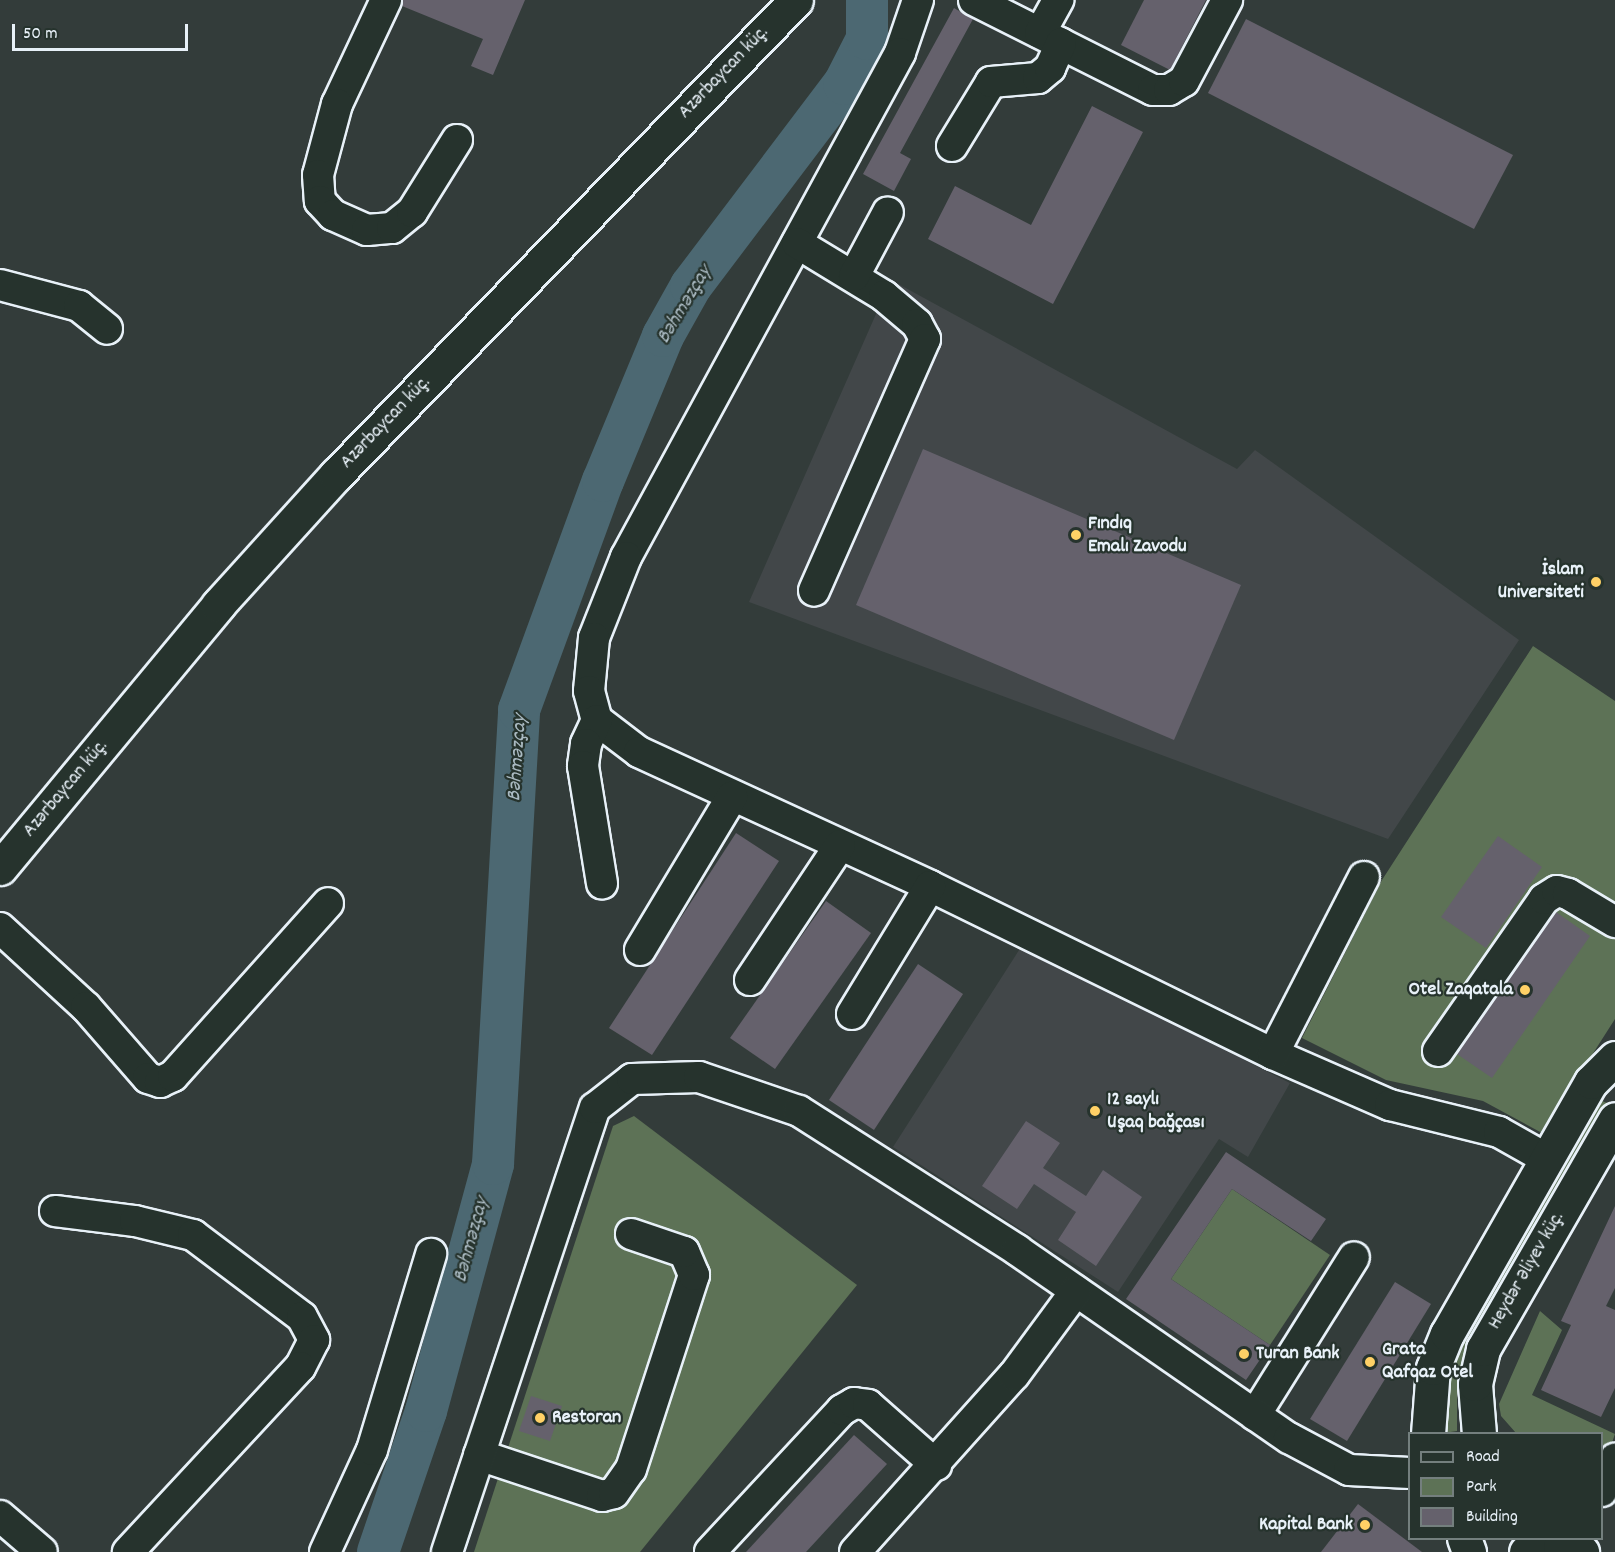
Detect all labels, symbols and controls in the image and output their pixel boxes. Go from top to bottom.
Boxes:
scale bar [15,12,190,50]
street label: Azərbaycan küç. [674,21,774,125]
text: 50 m [23,22,58,47]
water label: Bəhməzçay [652,261,718,349]
street label: Azərbaycan küç. [336,371,436,475]
place label: Fındıq Emalı Zavodu [1088,512,1187,559]
marker: Fındıq Emalı Zavodu [1069,528,1083,542]
place label: İslam Universiteti [1498,558,1584,605]
marker: İslam Universiteti [1589,575,1603,589]
water label: Bəhməzçay [502,714,534,802]
street label: Azərbaycan küç. [18,735,114,843]
place label: Otel Zaqatala [1409,978,1513,1002]
marker: Otel Zaqatala [1518,983,1532,997]
place label: 12 saylı Uşaq bağçası [1107,1088,1204,1135]
marker: 12 saylı Uşaq bağçası [1088,1104,1102,1118]
water label: Bəhməzçay [449,1195,495,1285]
street label: Heydər Əliyev küç. [1484,1208,1570,1334]
place label: Grata Qafqaz Otel [1382,1338,1473,1385]
place label: Turan Bank [1256,1342,1340,1366]
marker: Turan Bank [1237,1347,1251,1361]
marker: Grata Qafqaz Otel [1363,1355,1377,1369]
place label: Restoran [552,1406,621,1430]
marker: Restoran [533,1411,547,1425]
legend [1408,1432,1603,1540]
text: Road [1466,1445,1500,1470]
text: Park [1466,1475,1497,1500]
text: Building [1466,1505,1518,1530]
place label: Kapital Bank [1259,1513,1353,1537]
marker: Kapital Bank [1358,1518,1372,1532]

